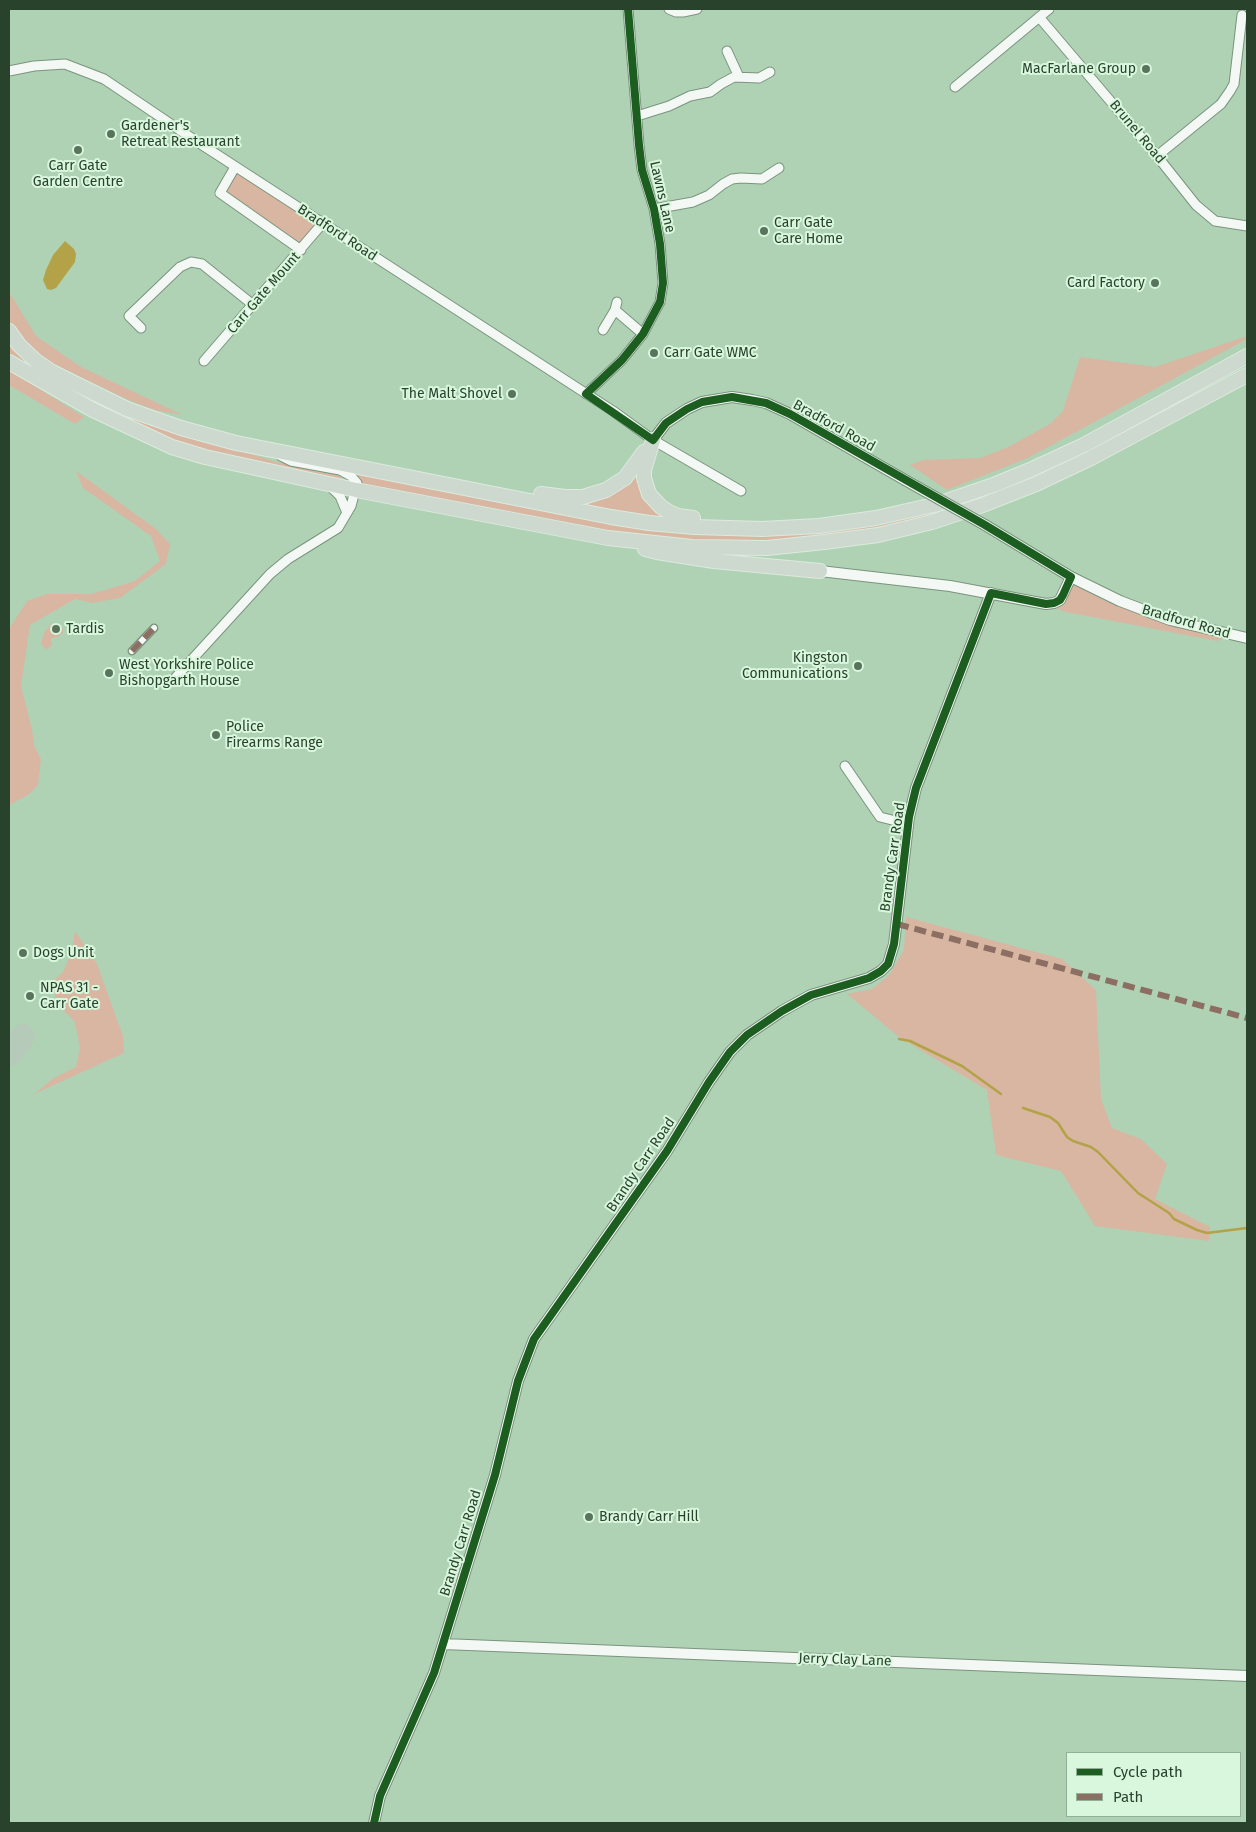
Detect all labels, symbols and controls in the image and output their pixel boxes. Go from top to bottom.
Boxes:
place label: MacFarlane Group [1022,61,1136,77]
marker: MacFarlane Group [1140,63,1152,75]
street label: Brunel Road [1105,97,1169,167]
place label: Gardener's Retreat Restaurant [121,118,240,150]
marker: Gardener's Retreat Restaurant [105,128,117,140]
marker: Carr Gate Garden Centre [72,144,84,156]
place label: Carr Gate Garden Centre [33,158,123,190]
street label: Lawns Lane [646,159,678,235]
street label: Bradford Road [294,201,380,265]
place label: Carr Gate Care Home [774,215,843,248]
marker: Carr Gate Care Home [758,225,770,237]
street label: Carr Gate Mount [224,249,304,337]
place label: Card Factory [1067,275,1145,291]
marker: Card Factory [1149,277,1161,289]
place label: Carr Gate WMC [664,345,757,361]
marker: Carr Gate WMC [648,347,660,359]
place label: The Malt Shovel [401,386,502,402]
marker: The Malt Shovel [506,388,518,400]
street label: Bradford Road [790,396,878,456]
street label: Bradford Road [1140,601,1232,643]
place label: Tardis [66,621,104,637]
marker: Tardis [50,623,62,635]
place label: Kingston Communications [742,650,848,682]
place label: West Yorkshire Police Bishopgarth House [119,657,254,690]
marker: Kingston Communications [852,660,864,672]
marker: West Yorkshire Police Bishopgarth House [103,667,115,679]
place label: Police Firearms Range [226,719,323,752]
marker: Police Firearms Range [210,729,222,741]
street label: Brandy Carr Road [877,801,909,913]
place label: Dogs Unit [33,945,94,961]
marker: Dogs Unit [17,947,29,959]
place label: NPAS 31 - Carr Gate [40,980,99,1012]
marker: NPAS 31 - Carr Gate [24,990,36,1002]
street label: Brandy Carr Road [603,1115,679,1215]
street label: Brandy Carr Road [437,1488,485,1598]
place label: Brandy Carr Hill [599,1509,699,1525]
marker: Brandy Carr Hill [583,1511,595,1523]
street label: Jerry Clay Lane [798,1650,892,1670]
legend [1066,1752,1241,1817]
text: Cycle path [1113,1763,1183,1781]
text: Path [1113,1788,1143,1806]

